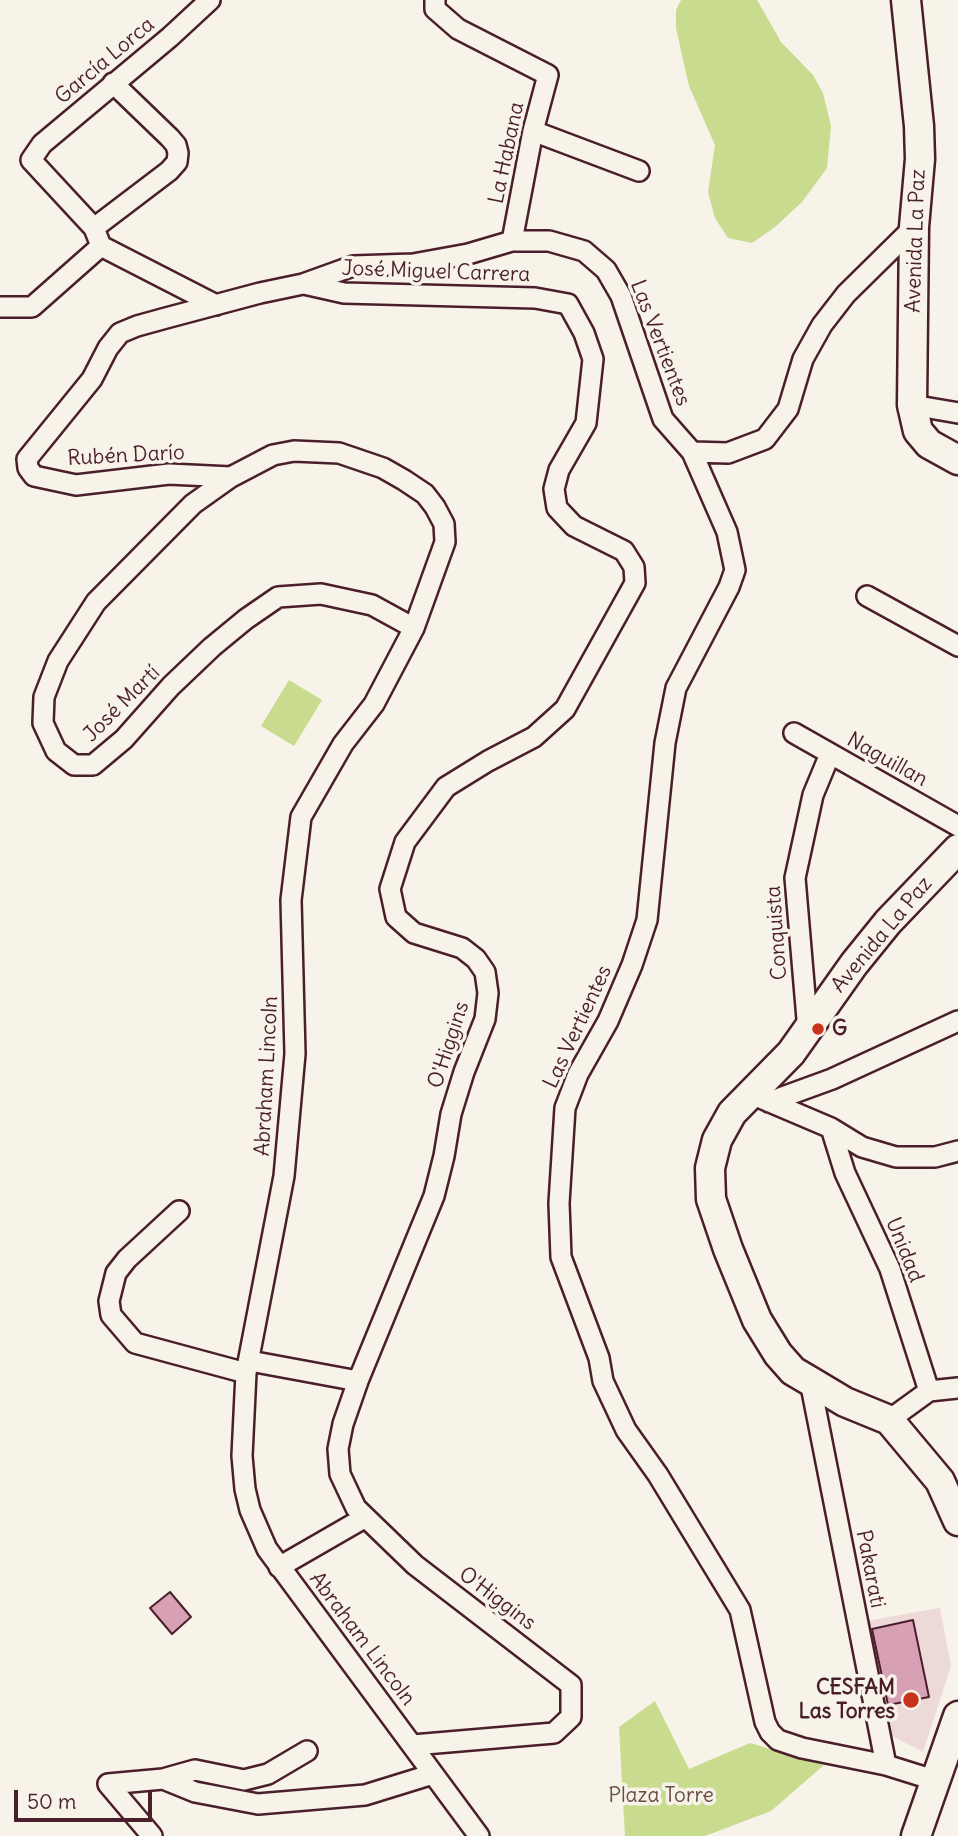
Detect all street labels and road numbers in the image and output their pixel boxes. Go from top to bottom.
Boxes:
street label: García Lorca [50,12,160,110]
street label: La Habana [484,100,530,206]
street label: Avenida La Paz [901,169,931,313]
street label: José Miguel Carrera [341,256,531,288]
street label: Las Vertientes [624,276,696,410]
street label: Rubén Darío [67,440,185,472]
street label: José Martí [79,661,165,747]
street label: Naguillan [842,728,932,792]
street label: Avenida La Paz [826,872,938,998]
street label: Conquista [761,885,793,981]
street label: Las Vertientes [539,961,617,1093]
street label: Abraham Lincoln [250,995,284,1157]
street label: O'Higgins [423,998,475,1092]
street label: Unidad [880,1214,928,1286]
street label: Pakarati [850,1528,890,1610]
street label: O'Higgins [454,1562,540,1636]
street label: Abraham Lincoln [304,1567,420,1711]

